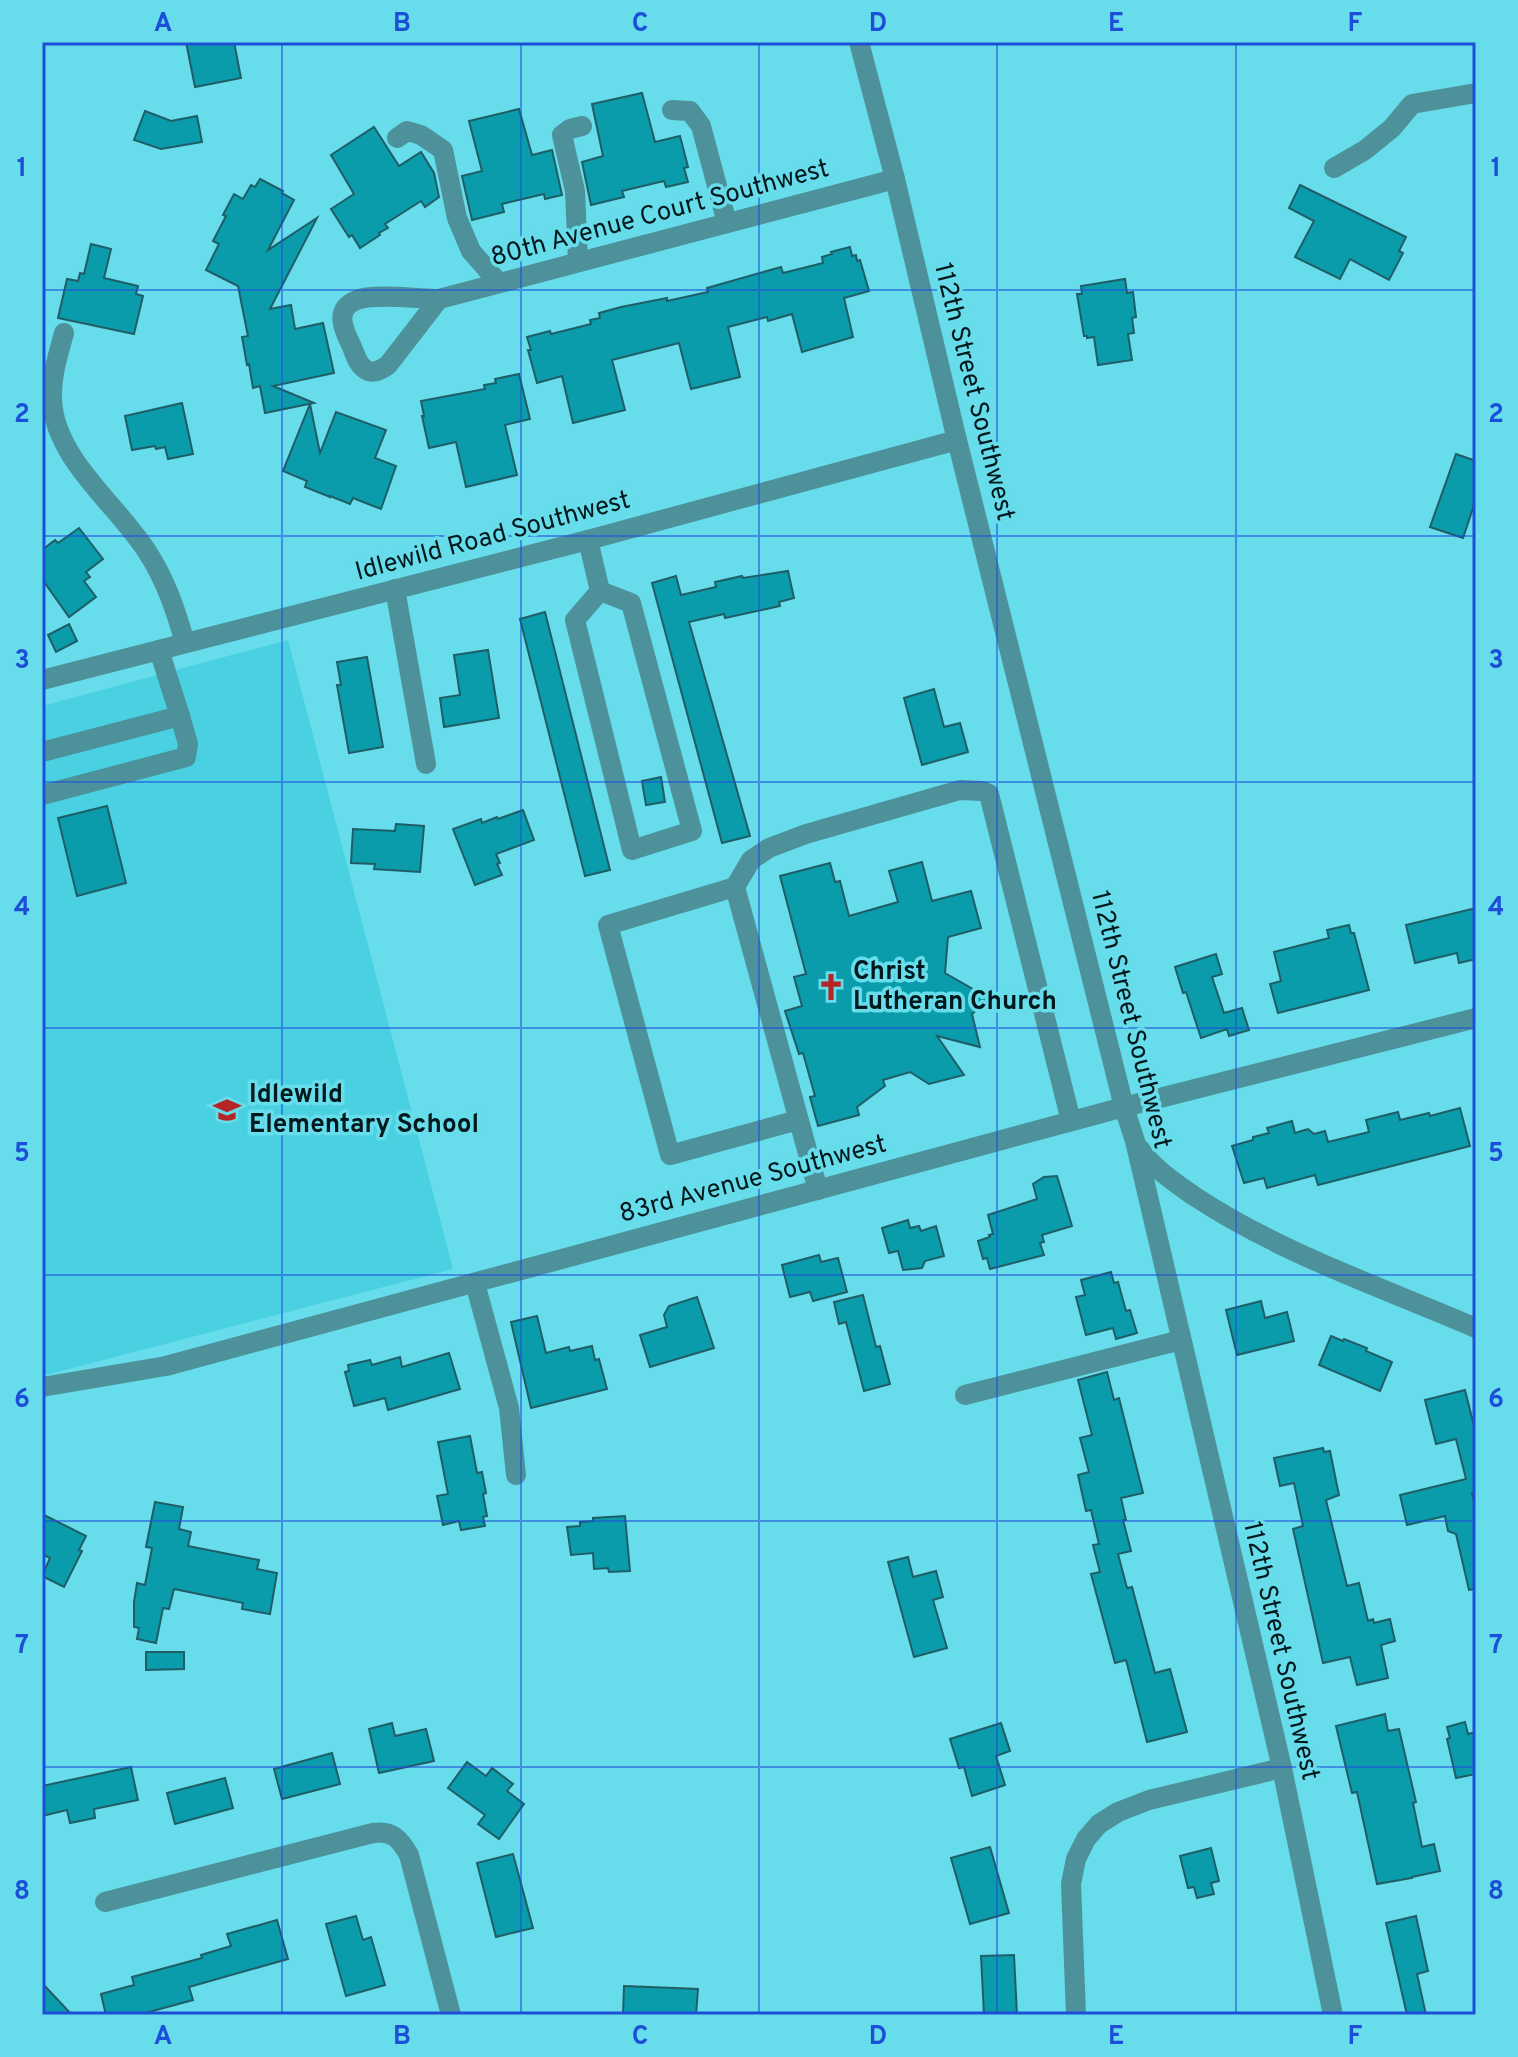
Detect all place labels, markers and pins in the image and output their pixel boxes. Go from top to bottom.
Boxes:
place label: Christ Lutheran Church [853,956,1057,1019]
church icon: Christ Lutheran Church [816,972,846,1002]
place label: Idlewild Elementary School [249,1079,479,1142]
school or university icon: Idlewild Elementary School [212,1095,242,1125]

